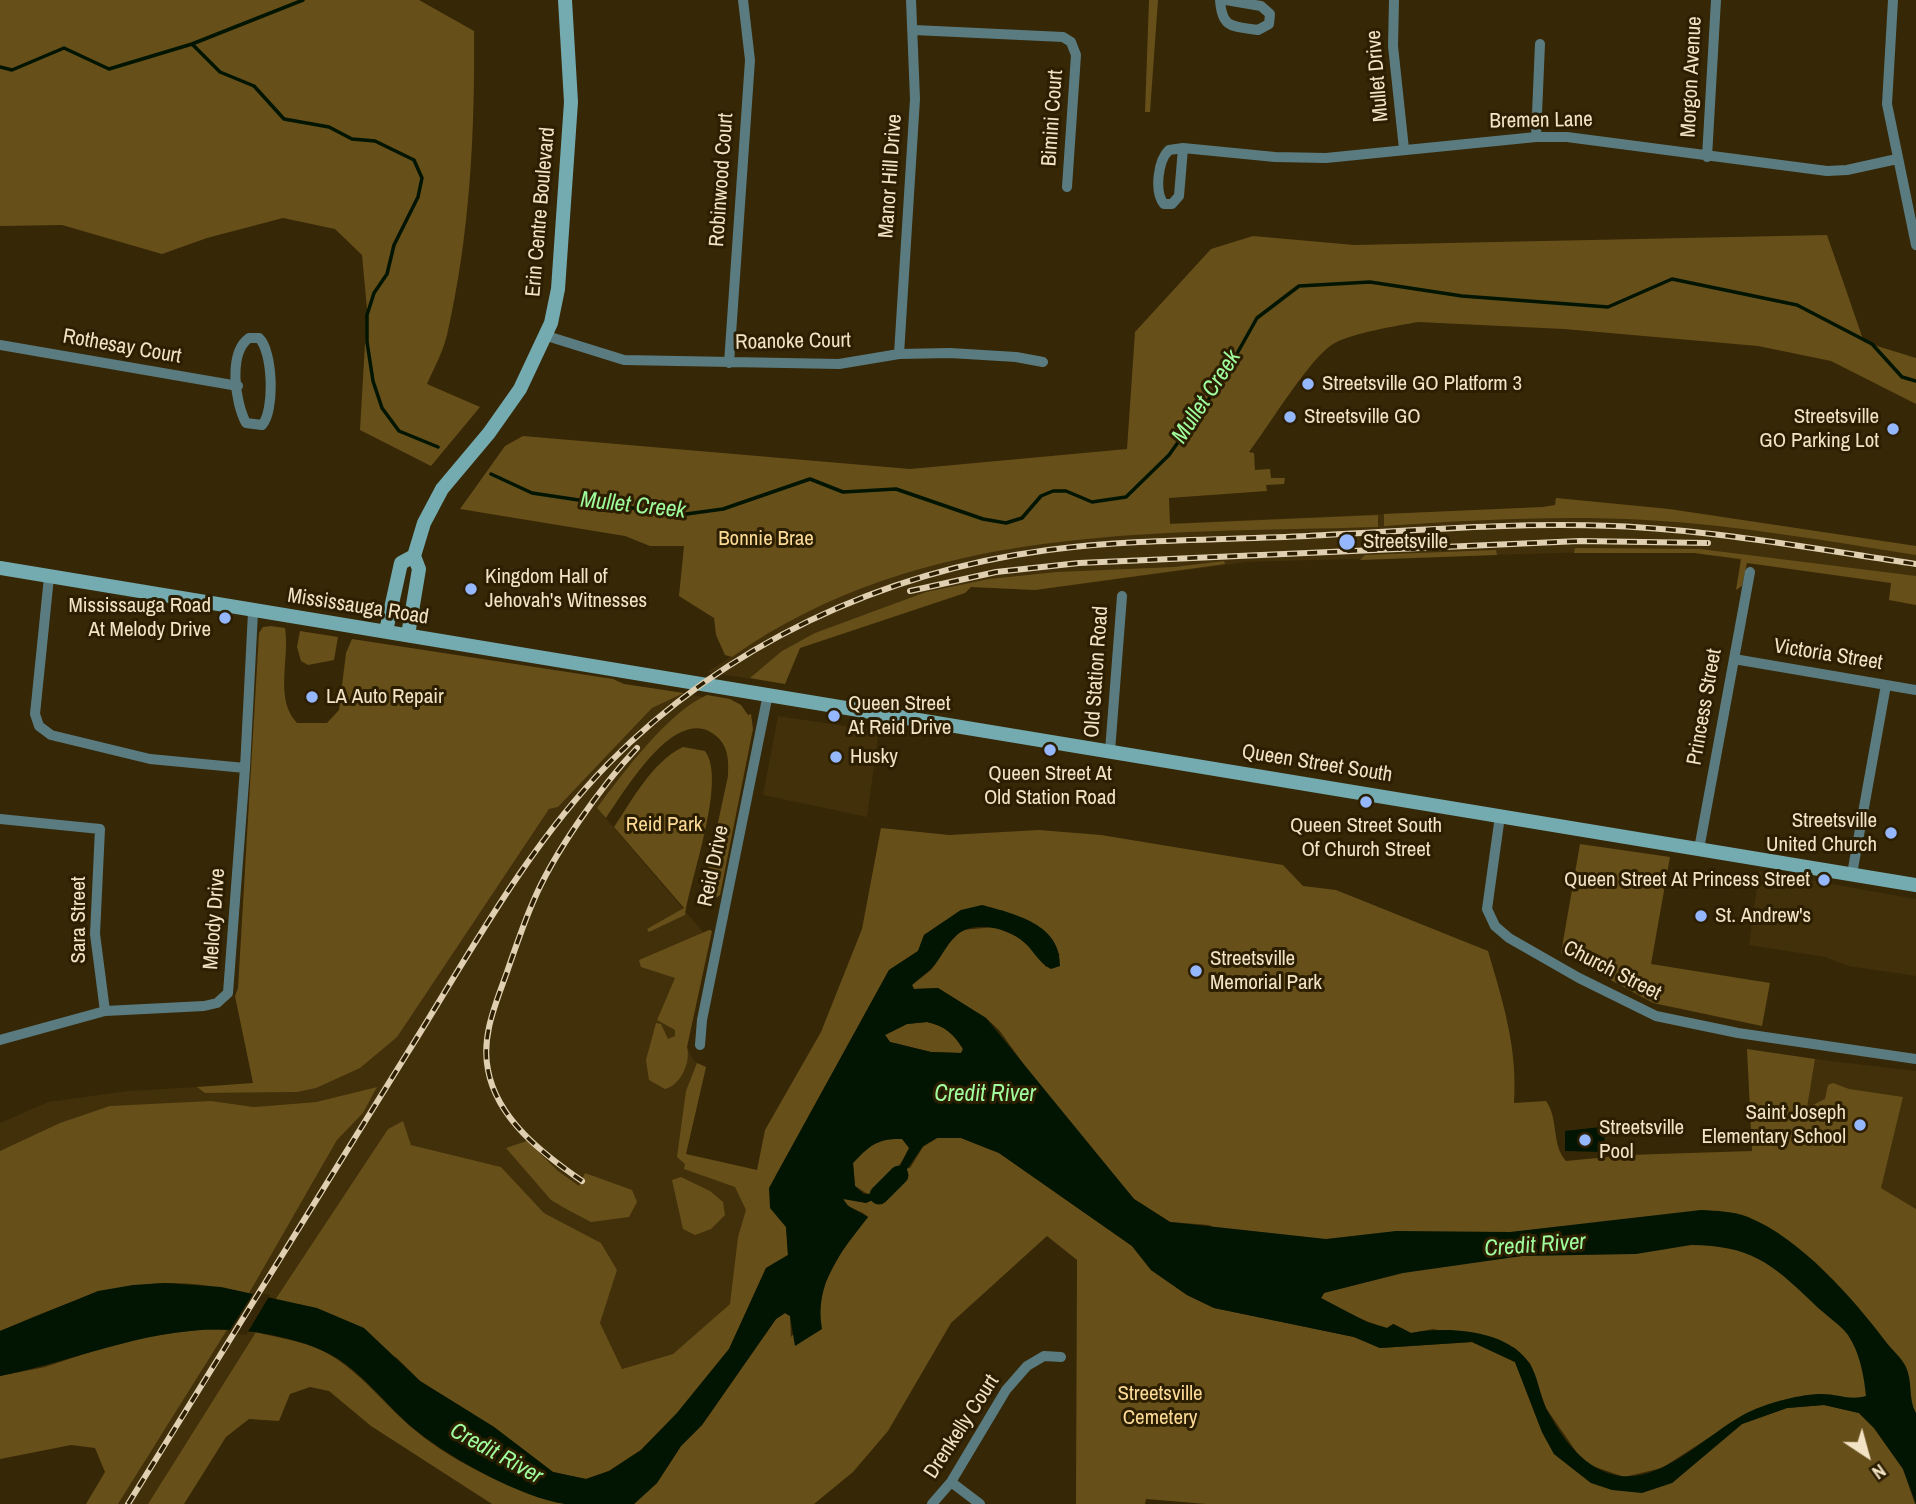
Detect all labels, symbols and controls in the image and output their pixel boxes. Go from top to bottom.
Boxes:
street label: Morgon Avenue [1676,16,1708,138]
street label: Mullet Drive [1361,29,1395,123]
street label: Bimini Court [1037,69,1069,167]
street label: Bremen Lane [1489,107,1593,135]
street label: Robinwood Court [705,112,739,248]
street label: Manor Hill Drive [874,113,908,239]
street label: Erin Centre Boulevard [521,126,561,298]
street label: Rothesay Court [61,324,183,370]
street label: Roanoke Court [735,328,851,356]
water label: Mullet Creek [1167,345,1247,449]
place label: Streetsville GO Platform 3 [1322,371,1522,397]
marker: Streetsville GO Platform 3 [1300,376,1316,392]
place label: Streetsville GO [1304,404,1421,430]
place label: Streetsville GO Parking Lot [1759,404,1879,454]
marker: Streetsville GO [1282,409,1298,425]
marker: Streetsville GO Parking Lot [1885,421,1901,437]
water label: Mullet Creek [579,487,687,525]
park label: Bonnie Brae [718,526,814,552]
place label: Streetsville [1363,529,1448,555]
marker: Streetsville [1337,532,1357,552]
place label: Kingdom Hall of Jehovah's Witnesses [485,564,647,614]
marker: Kingdom Hall of Jehovah's Witnesses [463,581,479,597]
street label: Mississauga Road [286,583,430,631]
place label: Mississauga Road At Melody Drive [68,593,211,643]
street label: Old Station Road [1080,605,1114,739]
marker: Mississauga Road At Melody Drive [217,610,233,626]
street label: Victoria Street [1772,634,1884,676]
street label: Princess Street [1682,647,1728,767]
place label: LA Auto Repair [326,684,444,710]
marker: LA Auto Repair [304,689,320,705]
place label: Queen Street At Reid Drive [848,691,951,741]
marker: Queen Street At Reid Drive [826,708,842,724]
street label: Queen Street South [1240,740,1394,788]
marker: Queen Street At Old Station Road [1042,742,1058,758]
place label: Husky [850,744,898,770]
marker: Husky [828,749,844,765]
place label: Queen Street At Old Station Road [984,761,1116,811]
marker: Queen Street South Of Church Street [1358,794,1374,810]
place label: Streetsville United Church [1766,808,1877,858]
park label: Reid Park [626,812,702,838]
place label: Queen Street South Of Church Street [1290,813,1442,863]
street label: Reid Drive [693,823,735,909]
marker: Streetsville United Church [1883,825,1899,841]
place label: Queen Street At Princess Street [1564,867,1810,893]
street label: Melody Drive [199,868,231,970]
marker: Queen Street At Princess Street [1816,872,1832,888]
street label: Sara Street [66,876,92,964]
place label: St. Andrew's [1715,903,1811,929]
marker: St. Andrew's [1693,908,1709,924]
street label: Church Street [1559,936,1665,1006]
place label: Streetsville Memorial Park [1210,946,1322,996]
marker: Streetsville Memorial Park [1188,963,1204,979]
water label: Credit River [934,1081,1036,1109]
place label: Saint Joseph Elementary School [1701,1100,1846,1150]
place label: Streetsville Pool [1599,1115,1684,1165]
marker: Saint Joseph Elementary School [1852,1117,1868,1133]
marker: Streetsville Pool [1577,1132,1593,1148]
water label: Credit River [1483,1229,1587,1263]
street label: Drenkelly Court [919,1370,1005,1484]
park label: Streetsville Cemetery [1117,1381,1203,1431]
water label: Credit River [445,1417,547,1491]
north arrow [1832,1420,1902,1490]
text: N [1867,1458,1892,1486]

